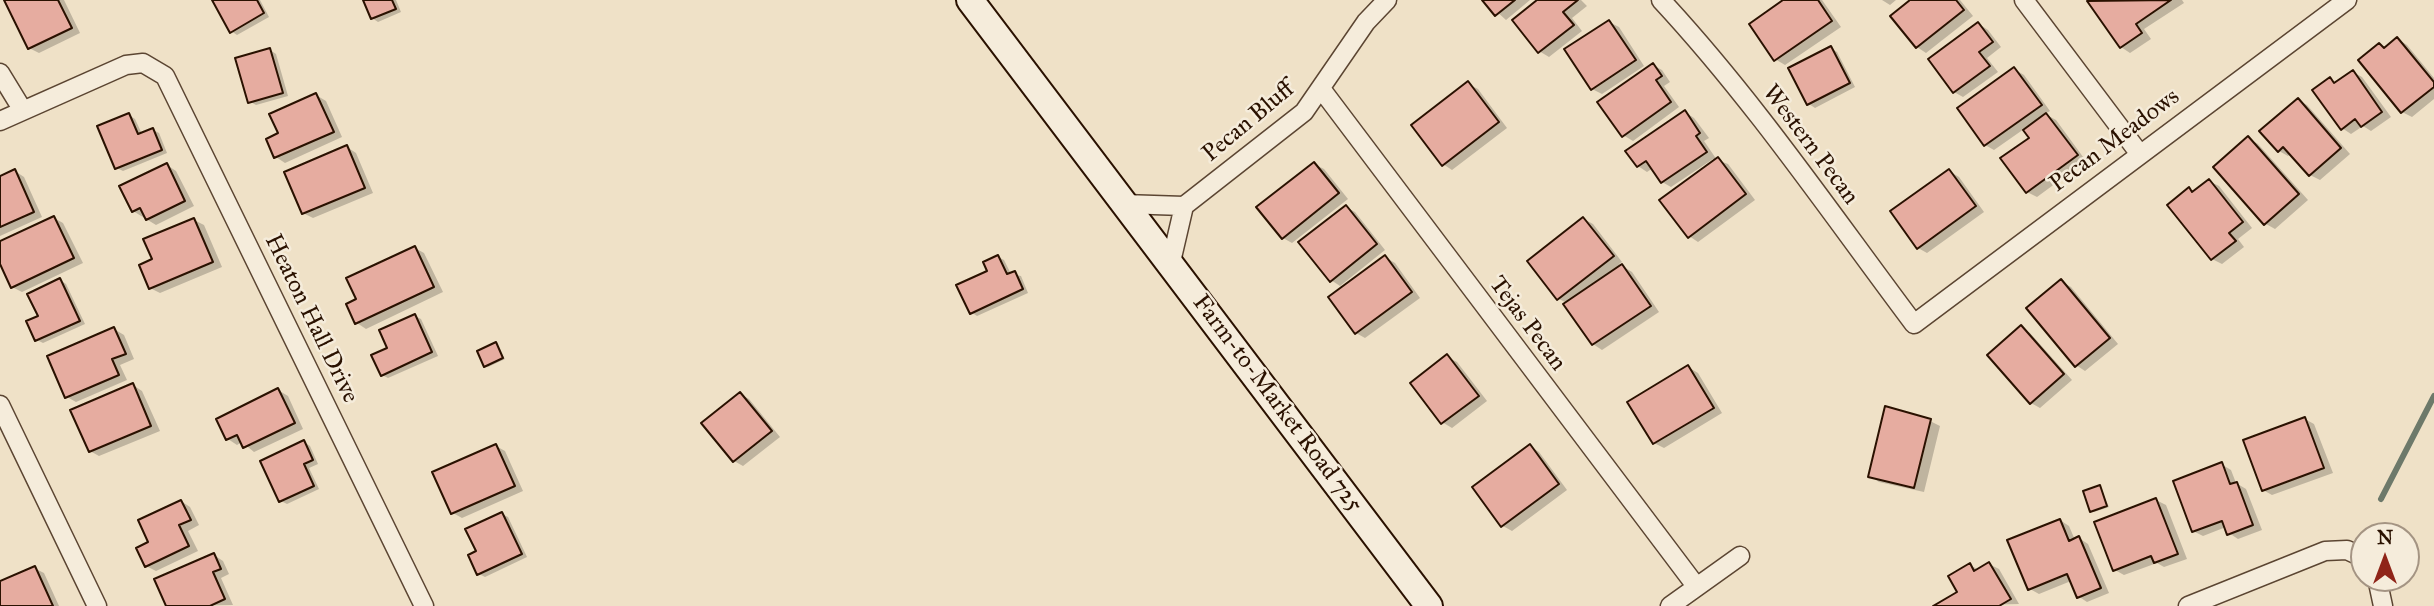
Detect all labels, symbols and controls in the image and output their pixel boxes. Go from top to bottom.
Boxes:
street label: Pecan Bluff [1197,75,1301,169]
street label: Western Pecan [1756,79,1864,211]
street label: Pecan Meadows [2044,83,2186,199]
street label: Heaton Hall Drive [258,230,364,408]
street label: Tejas Pecan [1482,271,1572,377]
street label: Farm-to-Market Road 725 [1186,289,1368,519]
north arrow [2350,522,2420,592]
text: N [2377,526,2393,549]

